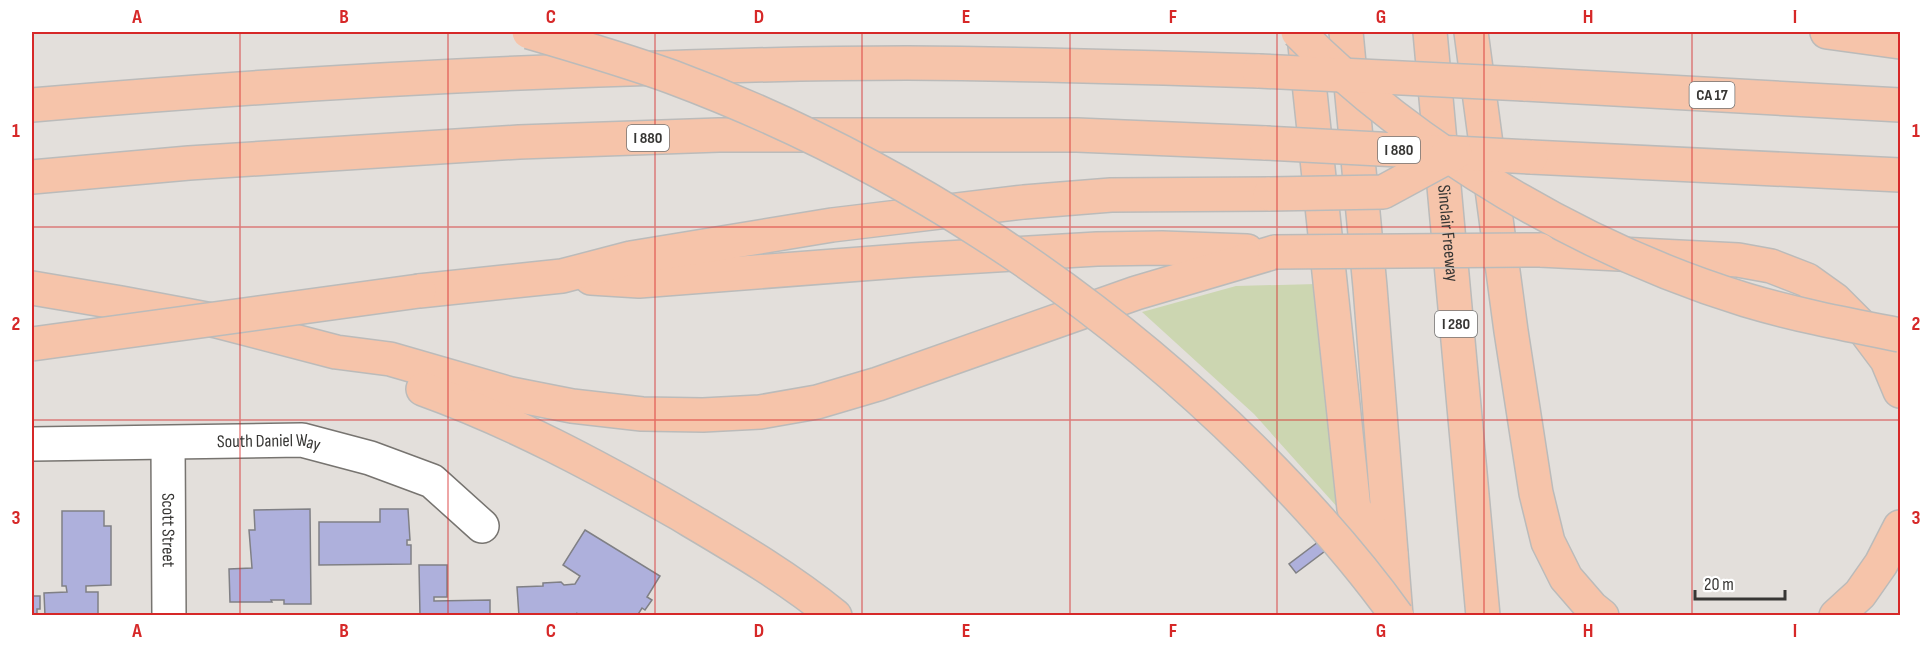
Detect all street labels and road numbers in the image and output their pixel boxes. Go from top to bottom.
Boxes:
road number: CA 17 [1690,82,1734,108]
road number: I 880 [627,125,669,151]
road number: I 880 [1378,137,1420,163]
street label: Sinclair Freeway [1433,184,1463,283]
road number: I 280 [1435,311,1477,337]
street label: South Daniel Way [217,429,323,455]
street label: Scott Street [158,493,179,568]

